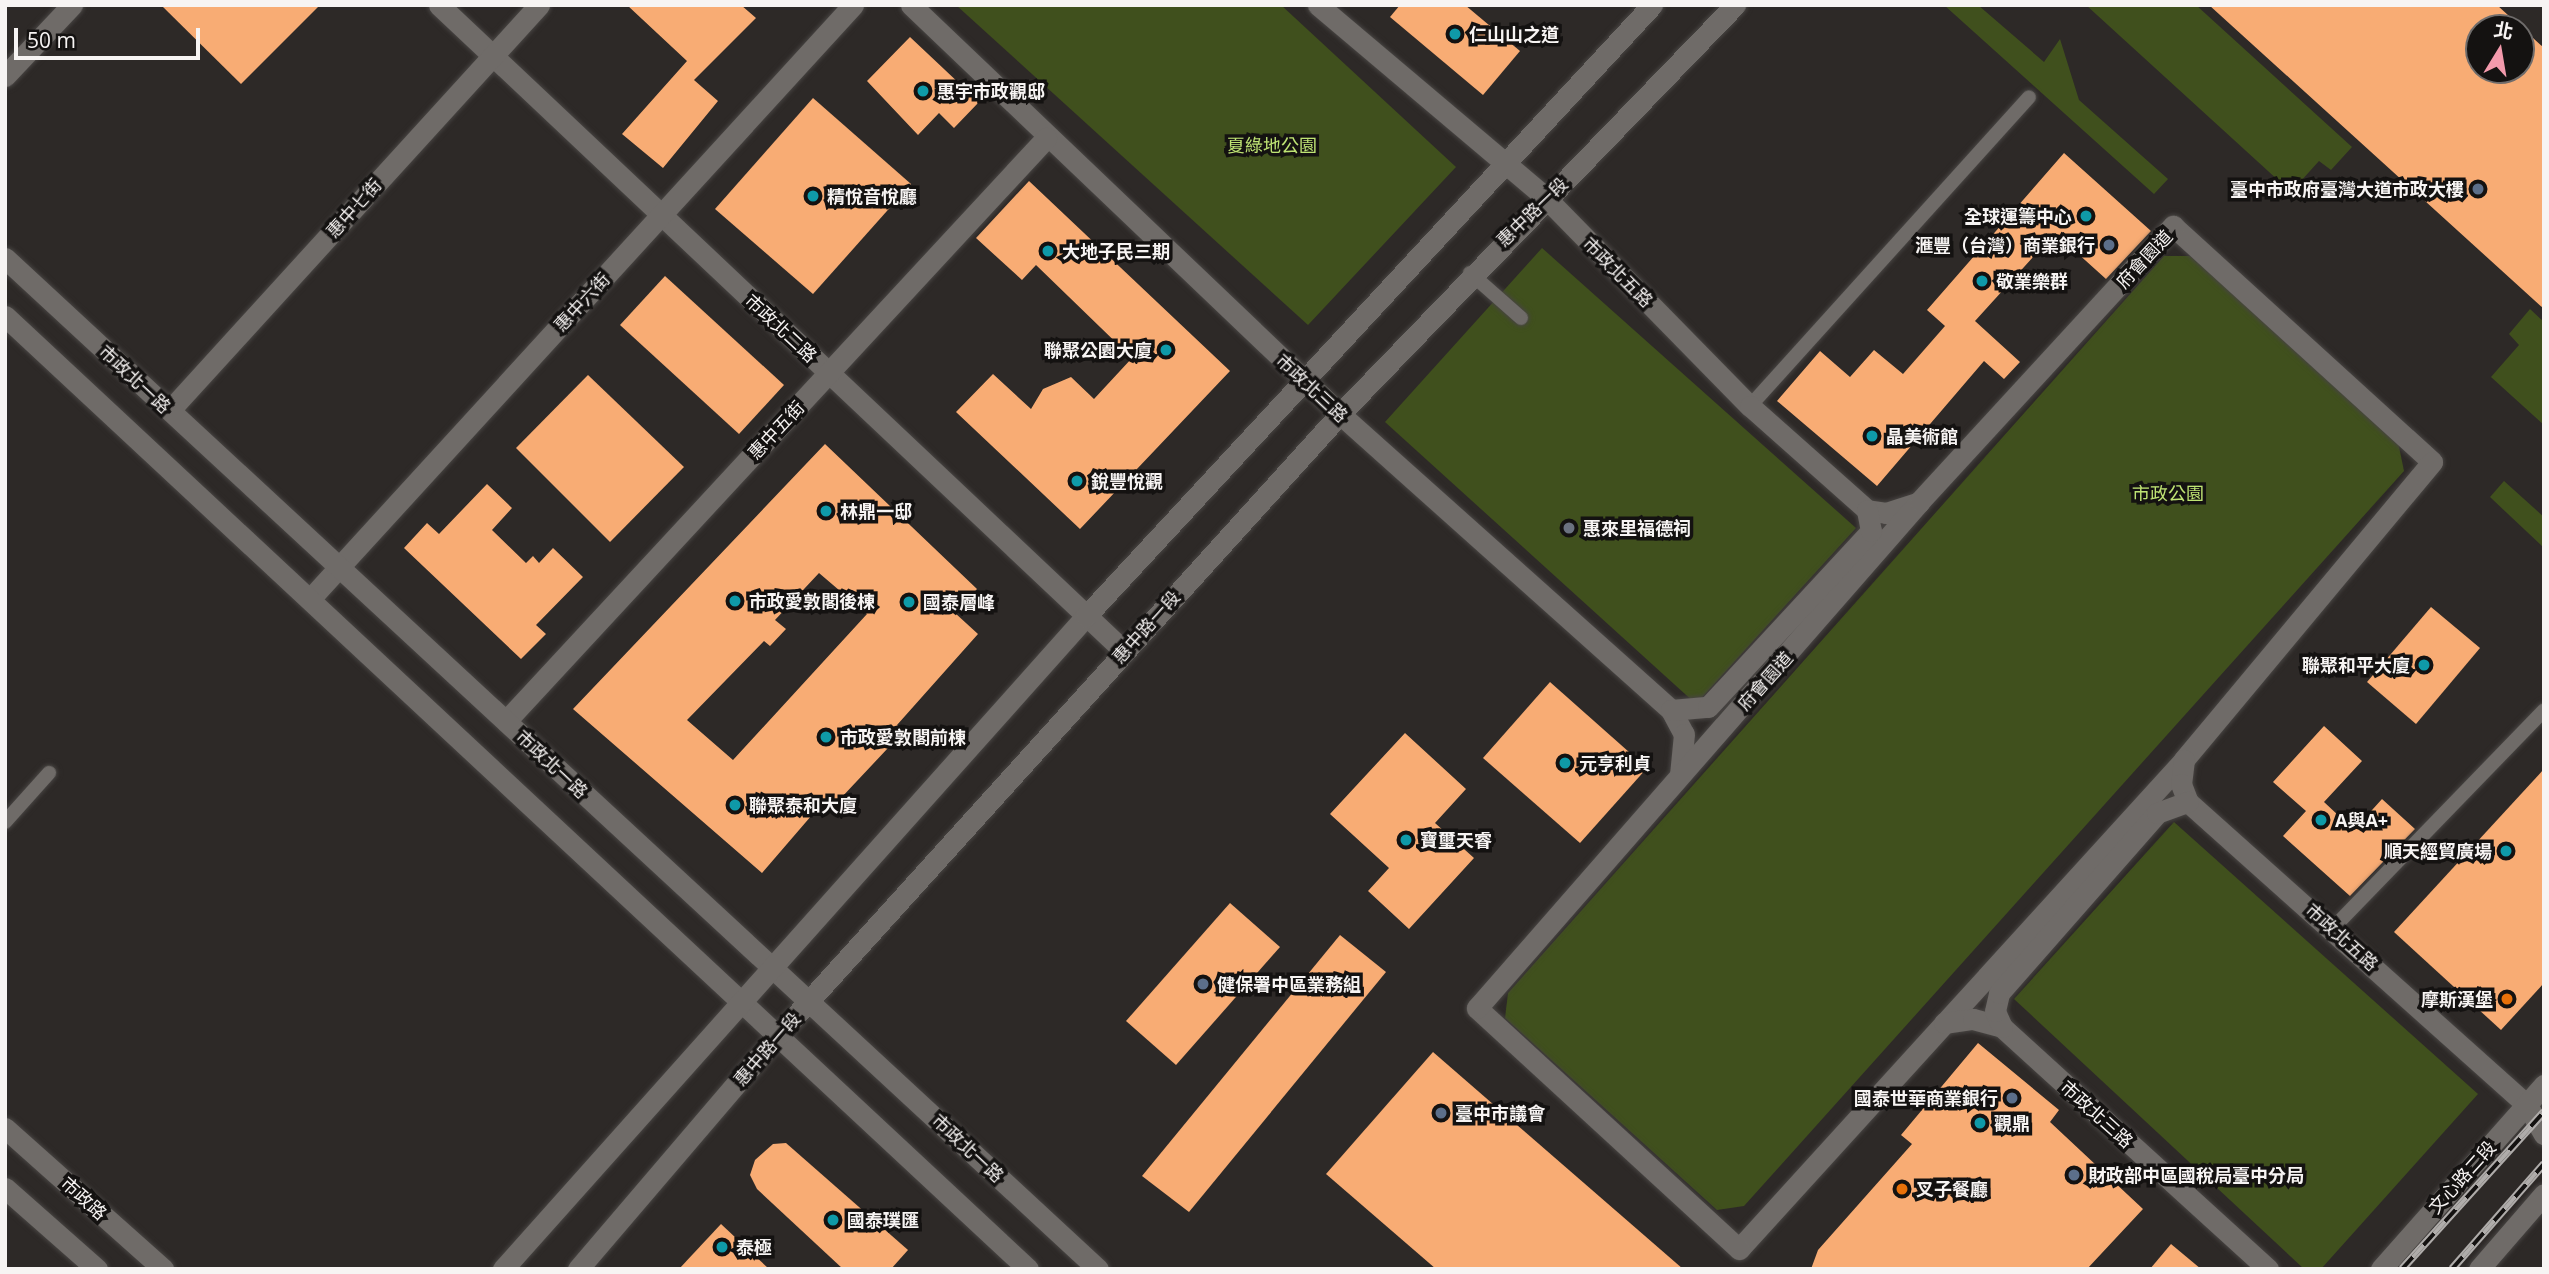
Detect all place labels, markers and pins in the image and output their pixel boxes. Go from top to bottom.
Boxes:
place label: 仁山山之道 [1469,23,1559,45]
marker: 仁山山之道 [1447,26,1463,42]
place label: 惠宇市政觀邸 [937,80,1045,102]
marker: 惠宇市政觀邸 [915,83,931,99]
place label: 臺中市政府臺灣大道市政大樓 [2230,178,2464,200]
marker: 臺中市政府臺灣大道市政大樓 [2470,181,2486,197]
place label: 精悅音悅廳 [827,185,917,207]
marker: 精悅音悅廳 [805,188,821,204]
place label: 全球運籌中心 [1964,205,2072,227]
marker: 全球運籌中心 [2078,208,2094,224]
place label: 滙豐（台灣）商業銀行 [1915,234,2095,256]
marker: 滙豐（台灣）商業銀行 [2101,237,2117,253]
place label: 大地子民三期 [1062,240,1170,262]
marker: 大地子民三期 [1040,243,1056,259]
place label: 敬業樂群 [1996,270,2068,292]
marker: 敬業樂群 [1974,273,1990,289]
place label: 聯聚公園大廈 [1044,339,1152,361]
marker: 聯聚公園大廈 [1158,342,1174,358]
place label: 晶美術館 [1886,425,1958,447]
marker: 晶美術館 [1864,428,1880,444]
place label: 銳豐悅觀 [1091,470,1163,492]
marker: 銳豐悅觀 [1069,473,1085,489]
place label: 林鼎一邸 [840,500,912,522]
marker: 林鼎一邸 [818,503,834,519]
place label: 惠來里福德祠 [1583,517,1691,539]
marker: 惠來里福德祠 [1561,520,1577,536]
place label: 市政愛敦閣後棟 [749,590,875,612]
place label: 國泰層峰 [923,591,995,613]
marker: 市政愛敦閣後棟 [727,593,743,609]
marker: 國泰層峰 [901,594,917,610]
place label: 聯聚和平大廈 [2302,654,2410,676]
marker: 聯聚和平大廈 [2416,657,2432,673]
place label: 市政愛敦閣前棟 [840,726,966,748]
marker: 市政愛敦閣前棟 [818,729,834,745]
place label: 元亨利貞 [1579,752,1651,774]
marker: 元亨利貞 [1557,755,1573,771]
place label: 聯聚泰和大廈 [749,794,857,816]
marker: 聯聚泰和大廈 [727,797,743,813]
place label: A與A+ [2335,809,2388,831]
marker: A與A+ [2313,812,2329,828]
place label: 寶璽天睿 [1420,829,1492,851]
marker: 寶璽天睿 [1398,832,1414,848]
place label: 順天經貿廣場 [2384,840,2492,862]
marker: 順天經貿廣場 [2498,843,2514,859]
place label: 健保署中區業務組 [1217,973,1361,995]
marker: 健保署中區業務組 [1195,976,1211,992]
place label: 摩斯漢堡 [2421,988,2493,1010]
marker: 摩斯漢堡 [2499,991,2515,1007]
place label: 國泰世華商業銀行 [1854,1087,1998,1109]
marker: 國泰世華商業銀行 [2004,1090,2020,1106]
place label: 臺中市議會 [1455,1102,1545,1124]
marker: 臺中市議會 [1433,1105,1449,1121]
place label: 觀鼎 [1994,1112,2030,1134]
marker: 觀鼎 [1972,1115,1988,1131]
place label: 財政部中區國稅局臺中分局 [2088,1164,2304,1186]
marker: 財政部中區國稅局臺中分局 [2066,1167,2082,1183]
place label: 叉子餐廳 [1916,1178,1988,1200]
marker: 叉子餐廳 [1894,1181,1910,1197]
place label: 國泰璞匯 [847,1209,919,1231]
marker: 國泰璞匯 [825,1212,841,1228]
place label: 泰極 [736,1236,772,1258]
marker: 泰極 [714,1239,730,1255]

